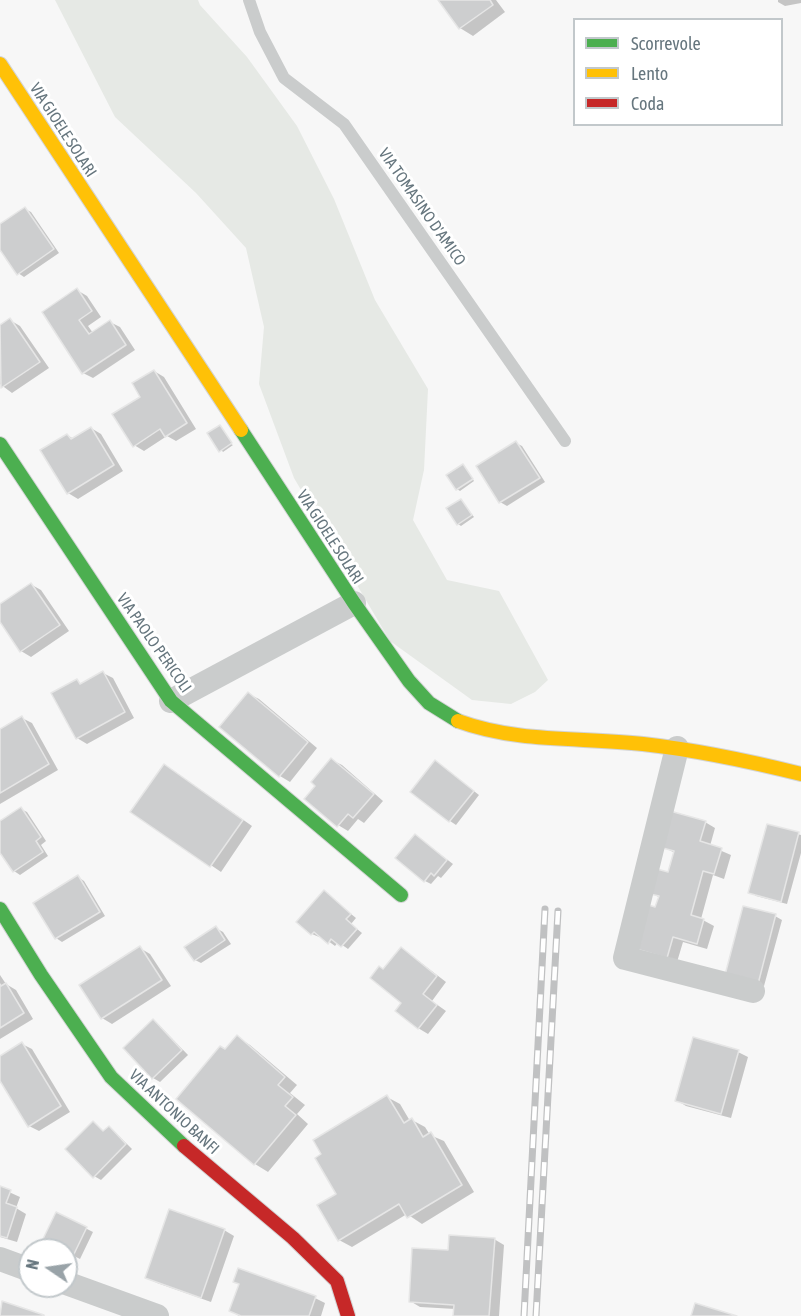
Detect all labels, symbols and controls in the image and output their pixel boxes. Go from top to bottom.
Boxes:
legend [573,18,783,126]
text: Scorrevole [631,33,701,54]
text: Lento [631,63,668,84]
street label: VIA GIOELE SOLARI [26,79,100,181]
text: Coda [631,93,664,114]
street label: VIA TOMASINO D'AMICO [374,145,470,269]
street label: VIA GIOELE SOLARI [293,486,367,588]
street label: VIA PAOLO PERICOLI [113,590,195,696]
street label: VIA ANTONIO BANFI [125,1066,223,1158]
north arrow [18,1238,78,1298]
text: N [23,1258,42,1271]

